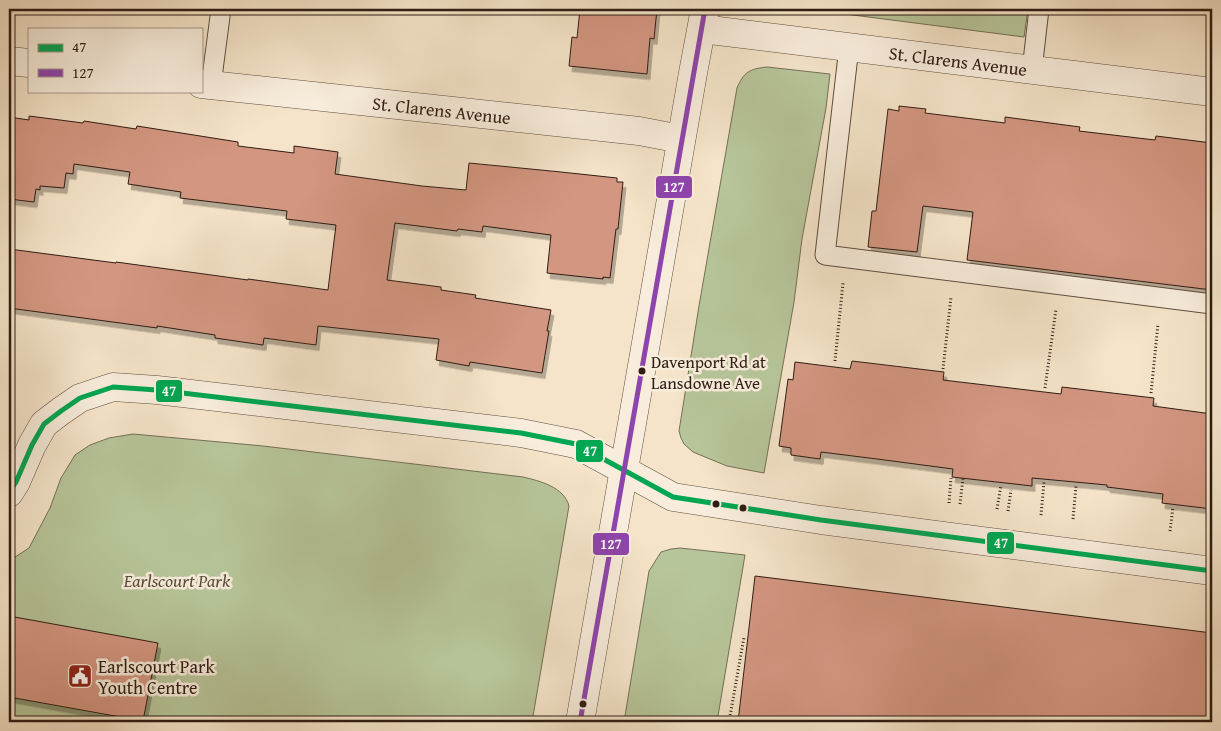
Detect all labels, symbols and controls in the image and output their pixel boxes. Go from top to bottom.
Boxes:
legend [28,28,202,92]
text: 47 [72,36,86,57]
street label: St. Clarens Avenue [887,39,1029,83]
text: 127 [72,62,94,83]
street label: St. Clarens Avenue [371,89,512,131]
line badge: 127 [655,175,693,199]
text: 127 [663,177,685,197]
place label: Davenport Rd at Lansdowne Ave [651,349,766,395]
marker: Davenport Rd at Lansdowne Ave [637,366,647,376]
line badge: 47 [155,379,183,403]
text: 47 [162,381,176,401]
line badge: 47 [575,439,604,463]
text: 47 [583,441,597,461]
unlabelled marker [711,499,721,509]
unlabelled marker [738,503,748,513]
line badge: 47 [986,531,1015,555]
line badge: 127 [592,532,630,556]
text: 47 [994,533,1008,553]
text: 127 [600,534,622,554]
park label: Earlscourt Park [123,567,231,594]
place label: Earlscourt Park Youth Centre [98,653,215,701]
public building icon: Earlscourt Park Youth Centre [67,663,93,689]
unlabelled marker [578,699,588,709]

